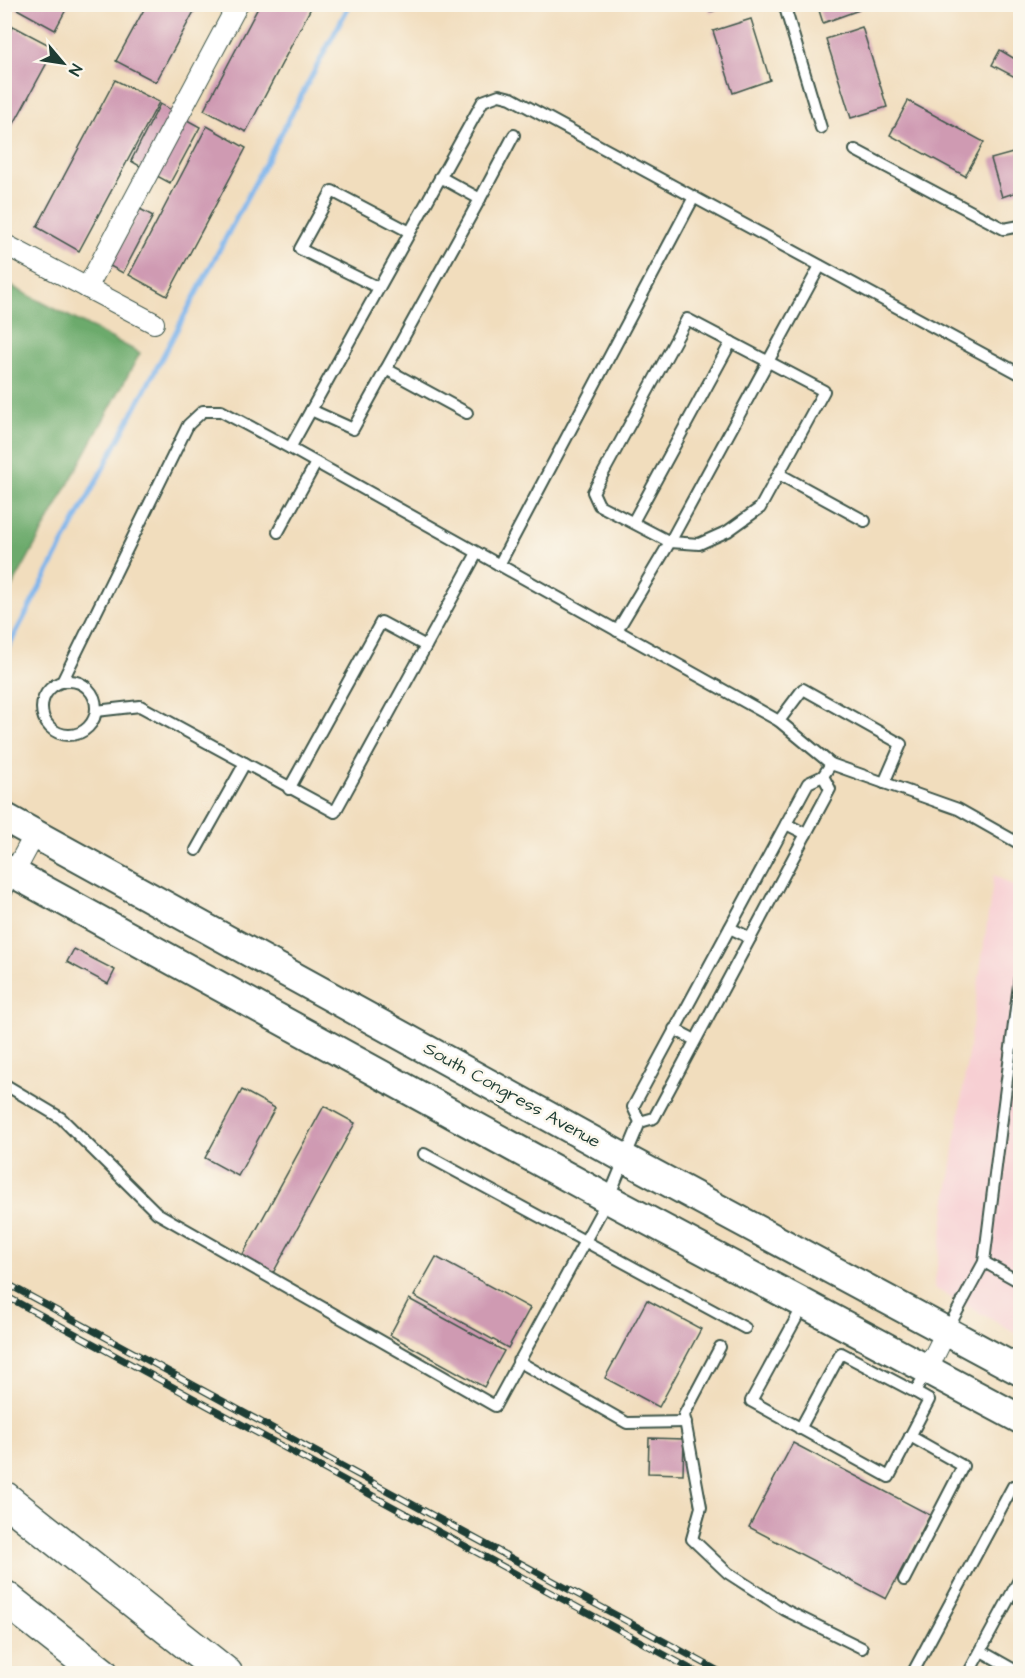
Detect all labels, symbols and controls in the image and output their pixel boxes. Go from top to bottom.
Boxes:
north arrow [33,33,93,93]
text: N [63,60,87,80]
street label: South Congress Avenue [419,1036,605,1155]

